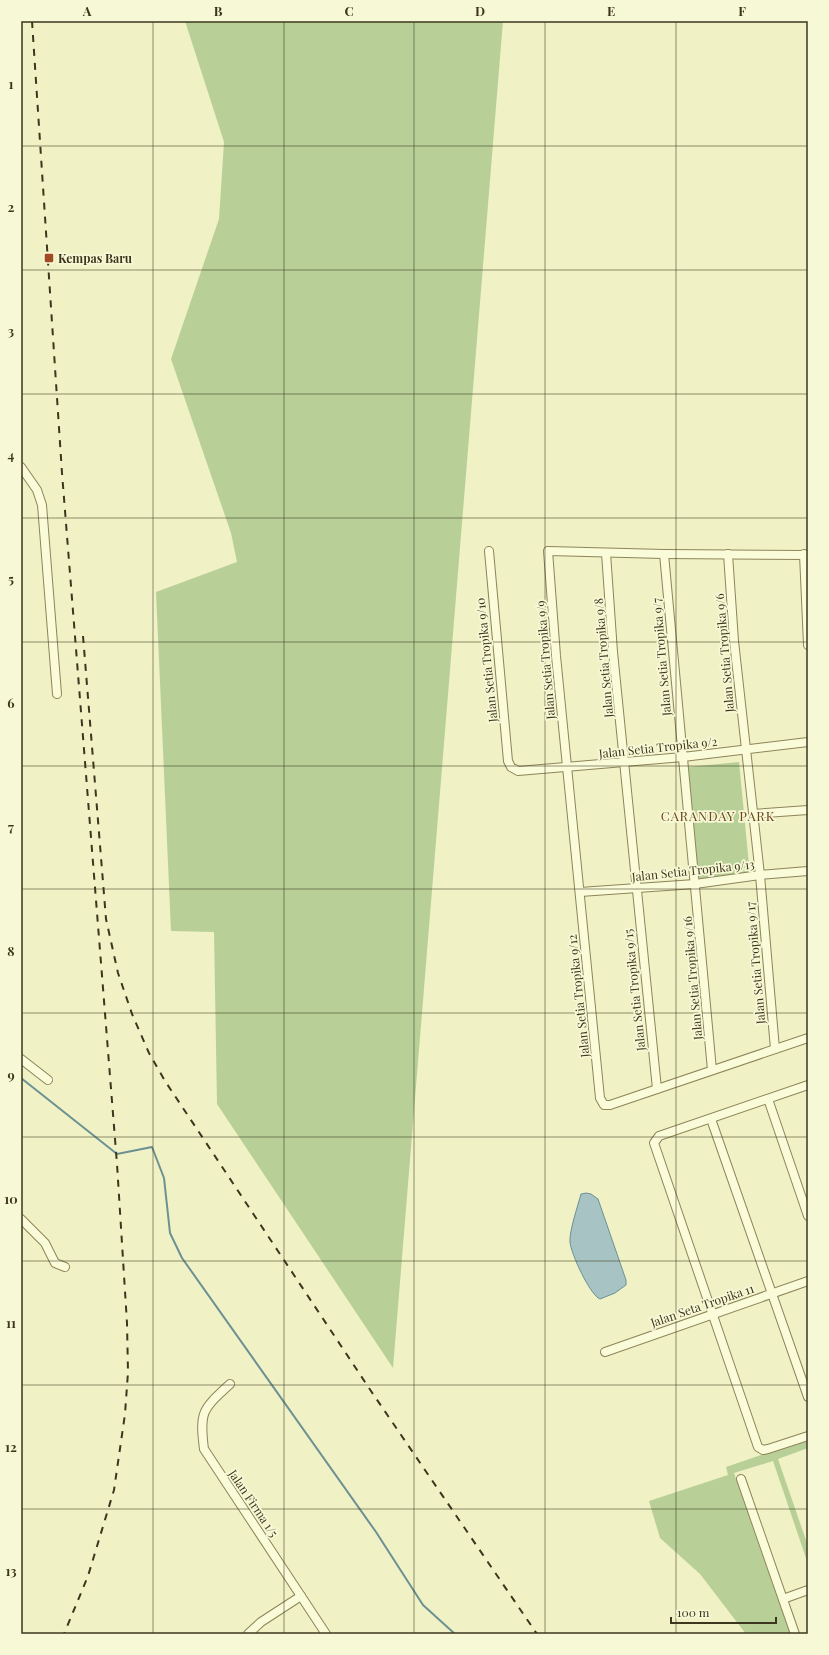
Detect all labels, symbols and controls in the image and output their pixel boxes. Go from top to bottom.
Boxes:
text: A [82,2,92,19]
text: B [214,2,223,19]
text: C [344,2,354,19]
text: D [475,2,485,19]
text: E [607,2,615,19]
text: F [738,2,746,19]
text: 1 [9,75,14,92]
text: 2 [8,198,15,215]
place label: Kempas Baru [58,250,133,266]
marker: Kempas Baru [43,252,55,264]
text: 3 [8,322,14,339]
text: 4 [8,446,15,463]
text: 5 [8,570,14,587]
street label: Jalan Setia Tropika 9/6 [711,593,737,714]
street label: Jalan Setia Tropika 9/10 [472,597,501,724]
street label: Jalan Setia Tropika 9/7 [648,597,674,718]
street label: Jalan Setia Tropika 9/8 [590,598,616,719]
street label: Jalan Setia Tropika 9/9 [532,600,558,721]
text: 6 [7,694,15,711]
street label: Jalan Setia Tropika 9/2 [597,733,718,761]
district label: CARANDAY PARK [661,807,775,824]
text: 7 [8,818,14,835]
street label: Jalan Setia Tropika 9/13 [630,856,755,884]
street label: Jalan Setia Tropika 9/17 [742,901,768,1026]
street label: Jalan Setia Tropika 9/16 [679,915,705,1042]
street label: Jalan Setia Tropika 9/15 [620,928,648,1053]
street label: Jalan Setia Tropika 9/12 [564,933,593,1059]
text: 8 [7,942,15,959]
text: 9 [7,1066,15,1083]
text: 10 [4,1190,18,1207]
street label: Jalan Seta Tropika 11 [647,1280,756,1331]
text: 11 [6,1314,16,1331]
text: 12 [5,1438,17,1455]
street label: Jalan Firma 1/5 [225,1465,282,1540]
text: 13 [5,1562,17,1579]
scale bar [671,1599,776,1625]
text: 100 m [677,1604,710,1620]

